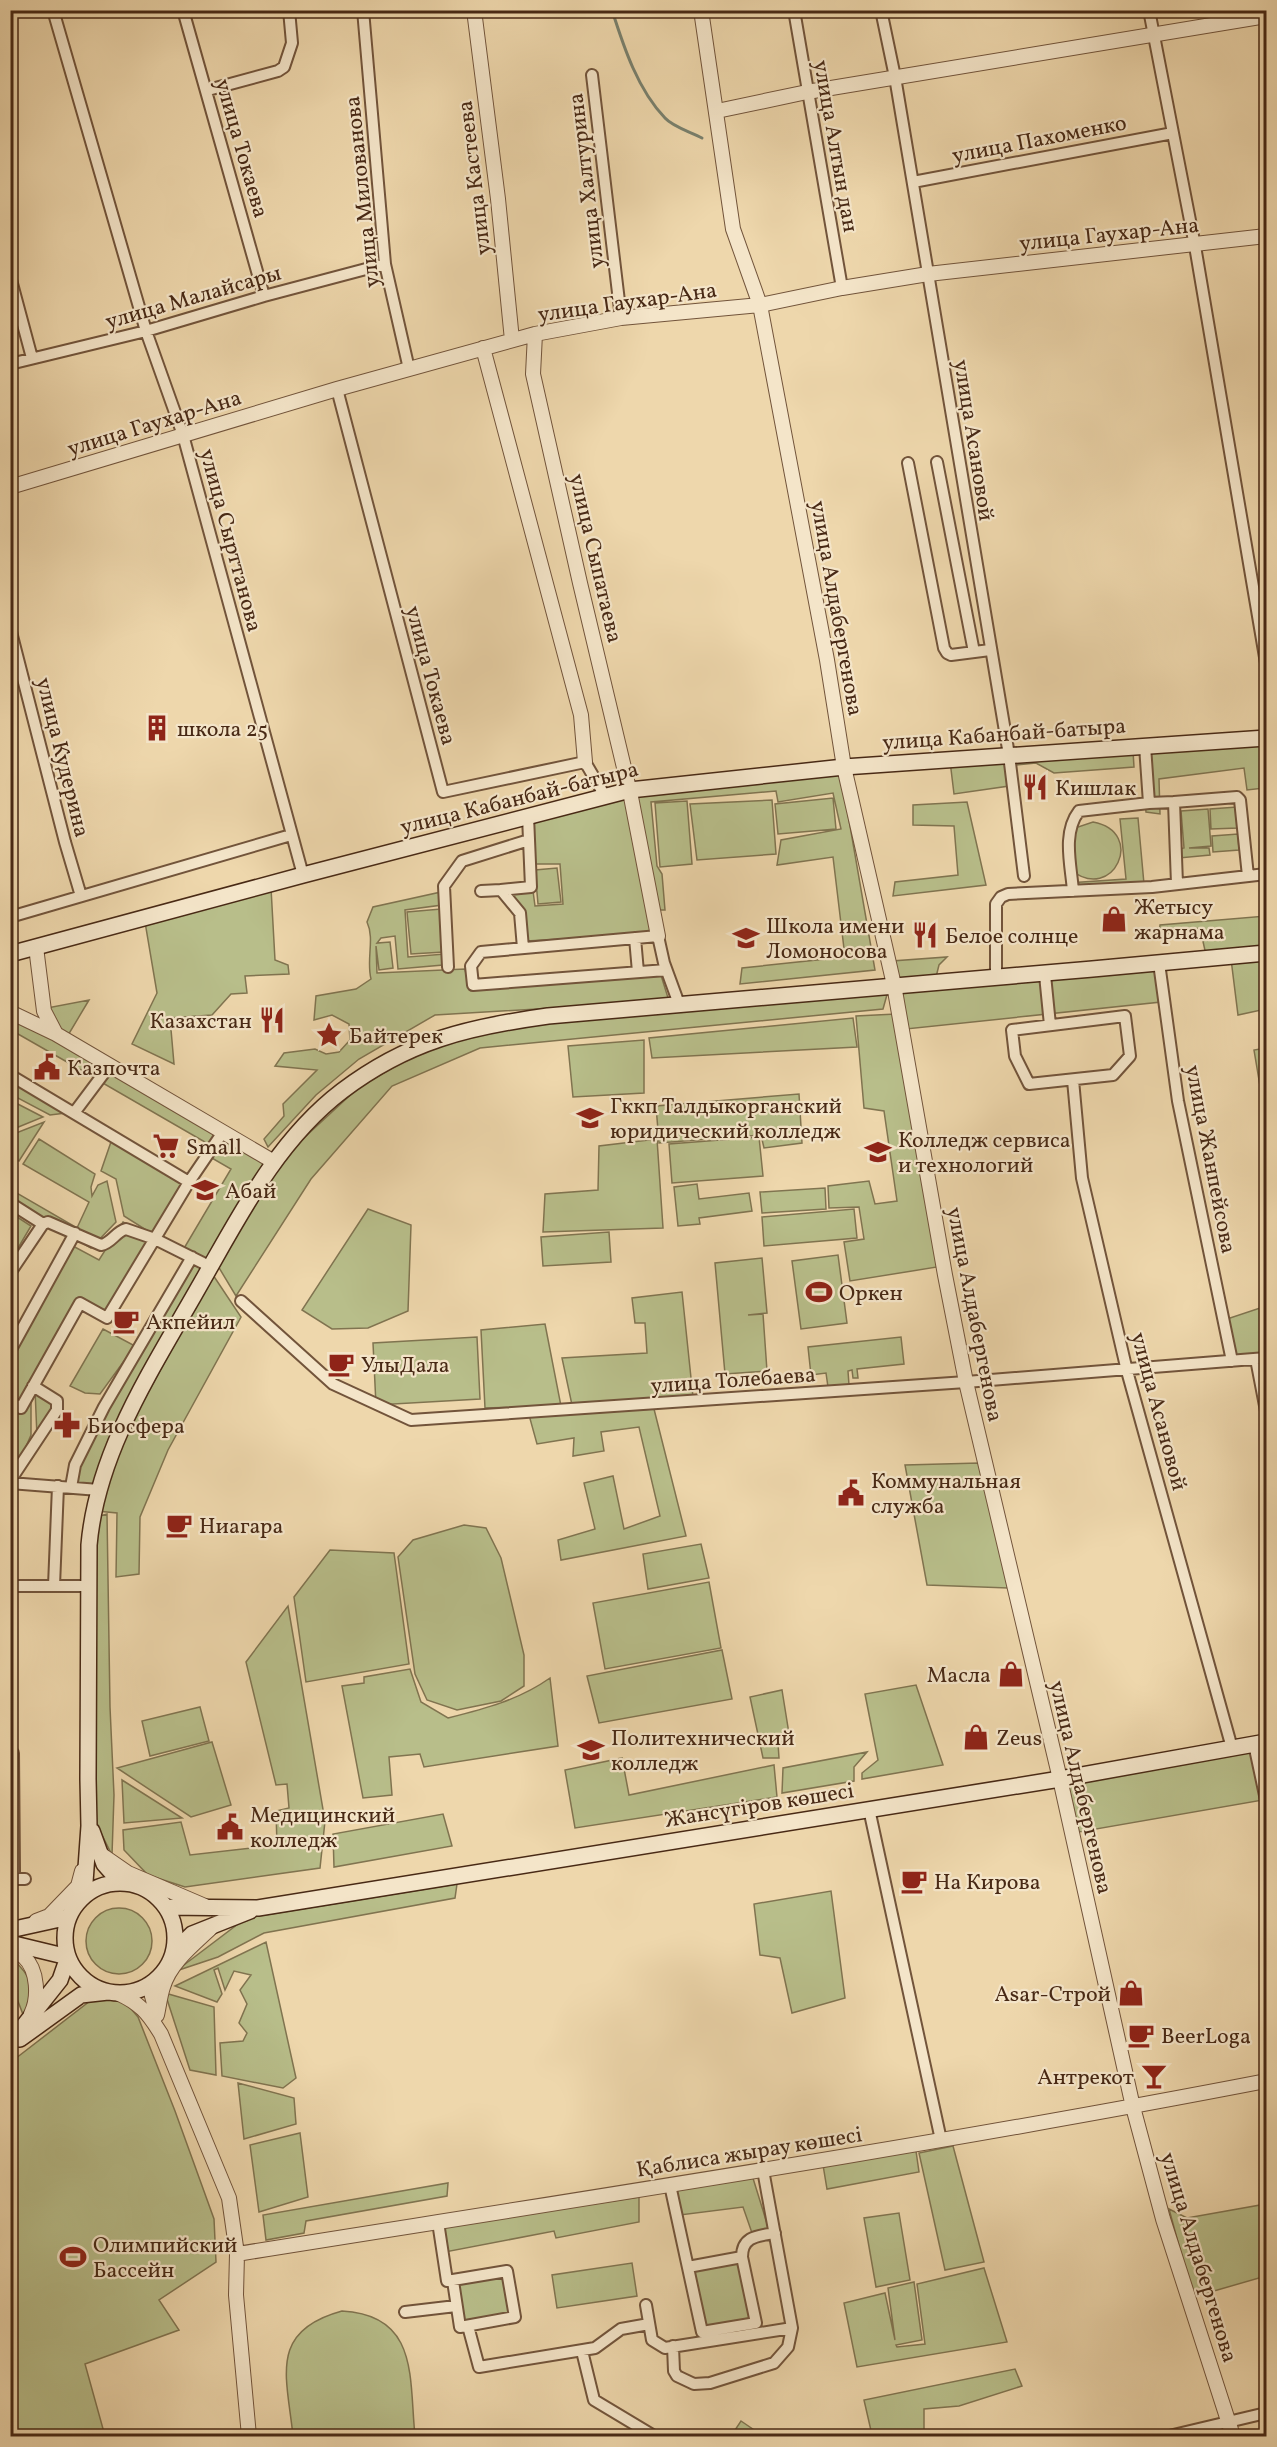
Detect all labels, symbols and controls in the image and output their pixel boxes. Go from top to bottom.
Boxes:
street label: улица Алтын дан [804,58,865,235]
street label: улица Токаева [206,76,275,222]
street label: улица Халтурина [561,91,614,270]
street label: улица Милованова [338,94,389,289]
street label: улица Кастеева [451,99,500,257]
street label: улица Пахоменко [950,108,1129,173]
street label: улица Гаухар-Ана [1018,211,1201,260]
street label: улица Малайсары [102,258,285,338]
street label: улица Гаухар-Ана [536,276,719,331]
street label: улица Асановой [944,358,1001,523]
street label: улица Гаухар-Ана [64,383,246,466]
street label: улица Сырттанова [190,446,269,636]
street label: улица Сыпатаева [560,471,629,646]
street label: улица Алдабергенова [801,498,870,719]
street label: улица Токаева [396,602,463,749]
street label: улица Кудерина [27,675,96,841]
street label: улица Кабанбай-батыра [881,712,1127,759]
building icon: школа 25 [142,713,172,743]
place label: школа 25 [177,715,268,746]
street label: улица Кабанбай-батыра [397,755,642,844]
restaurant icon: Кишлак [1020,772,1050,802]
place label: Кишлак [1055,774,1137,805]
place label: Жетысу жарнама [1134,893,1225,949]
shop icon: Жетысу жарнама [1099,904,1129,934]
place label: Школа имени Ломоносова [766,912,904,968]
restaurant icon: Белое солнце [910,920,940,950]
place label: Белое солнце [945,922,1079,953]
school or university icon: Школа имени Ломоносова [731,923,761,953]
restaurant icon: Казахстан [257,1005,287,1035]
place label: Казахстан [150,1007,252,1038]
place icon: Байтерек [314,1020,344,1050]
place label: Байтерек [349,1022,443,1053]
public building icon: Казпочта [32,1052,62,1082]
place label: Казпочта [67,1054,161,1085]
street label: улица Жанпейсова [1176,1062,1243,1257]
place label: Гккп Талдыкорганский юридический колледж [610,1092,842,1148]
school or university icon: Гккп Талдыкорганский юридический колледж [575,1103,605,1133]
place label: Колледж сервиса и технологий [898,1126,1071,1182]
supermarket icon: Small [151,1131,181,1161]
place label: Small [186,1133,242,1164]
school or university icon: Колледж сервиса и технологий [863,1137,893,1167]
school or university icon: Абай [190,1175,220,1205]
place label: Абай [225,1177,276,1208]
street label: улица Алдабергенова [938,1204,1010,1425]
sports icon: Оркен [804,1277,834,1307]
place label: Оркен [839,1279,903,1310]
cafe icon: Акпейил [111,1306,141,1336]
place label: Акпейил [146,1308,235,1339]
street label: улица Асановой [1122,1329,1194,1494]
cafe icon: УлыДала [326,1349,356,1379]
place label: УлыДала [361,1351,450,1382]
street label: улица Толебаева [649,1360,817,1403]
pharmacy icon: Биосфера [52,1410,82,1440]
place label: Биосфера [87,1412,185,1443]
place label: Коммунальная служба [871,1467,1021,1523]
public building icon: Коммунальная служба [836,1478,866,1508]
cafe icon: Ниагара [164,1510,194,1540]
place label: Ниагара [199,1512,283,1543]
shop icon: Масла [996,1659,1026,1689]
place label: Масла [927,1661,991,1692]
street label: улица Алдабергенова [1040,1678,1119,1897]
shop icon: Zeus [961,1722,991,1752]
place label: Политехнический колледж [611,1724,795,1780]
place label: Zeus [996,1724,1042,1755]
school or university icon: Политехнический колледж [576,1735,606,1765]
street label: Жансүгіров көшесі [662,1776,856,1837]
place label: Медицинский колледж [250,1801,395,1857]
public building icon: Медицинский колледж [215,1812,245,1842]
cafe icon: На Кирова [899,1866,929,1896]
place label: На Кирова [934,1868,1041,1899]
shop icon: Asar-Строй [1116,1978,1146,2008]
place label: Asar-Строй [994,1980,1111,2011]
cafe icon: BeerLoga [1126,2020,1156,2050]
place label: BeerLoga [1161,2022,1251,2053]
bar icon: Антрекот [1139,2061,1169,2091]
place label: Антрекот [1037,2063,1134,2094]
street label: Қаблиса жырау көшесі [634,2120,865,2187]
street label: улица Алдабергенова [1151,2149,1244,2367]
place label: Олимпийский Бассейн [93,2231,238,2287]
sports icon: Олимпийский Бассейн [58,2242,88,2272]

